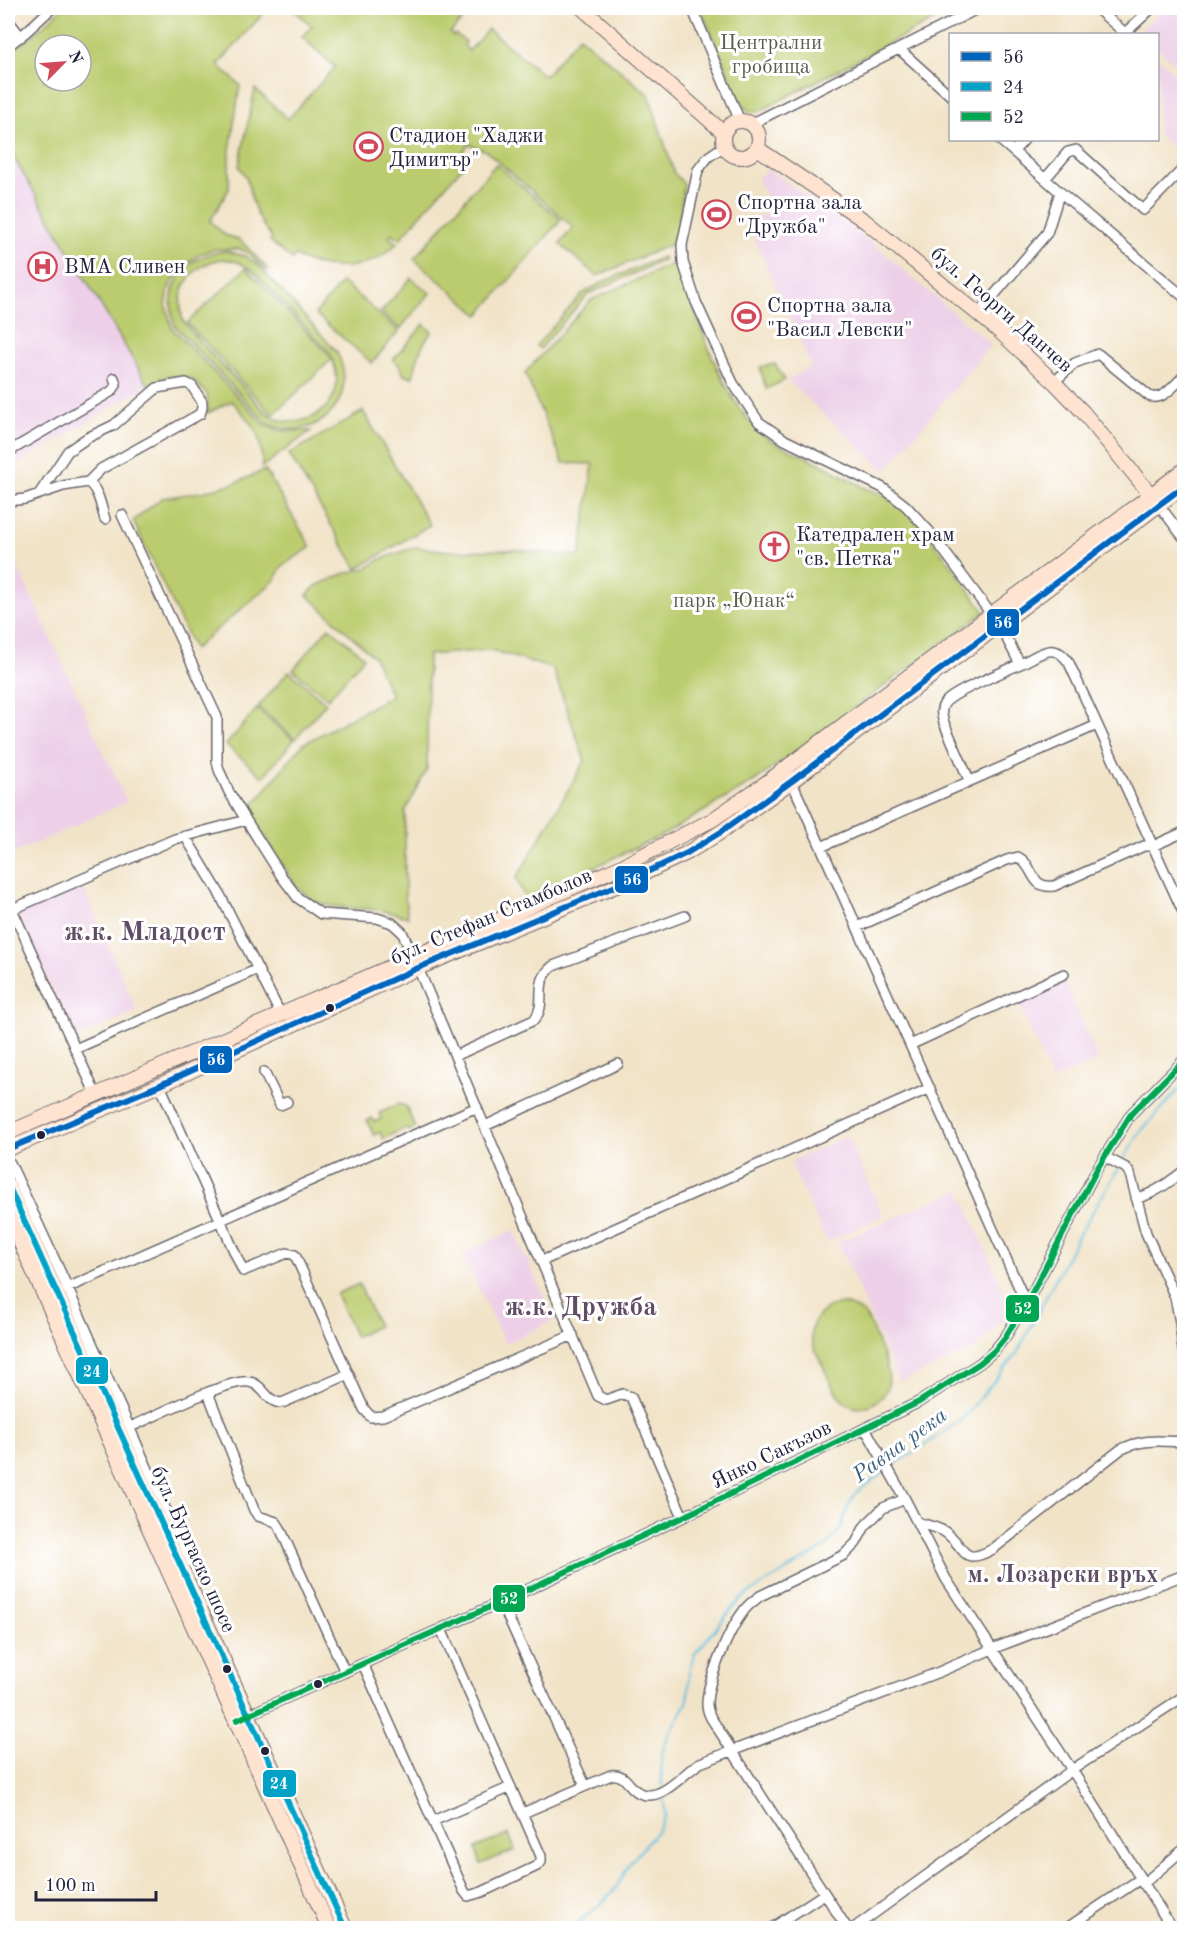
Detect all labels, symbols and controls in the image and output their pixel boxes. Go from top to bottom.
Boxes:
north arrow [33,33,93,93]
park label: Централни гробища [720,33,822,78]
legend [949,33,1159,141]
text: N [65,49,85,67]
text: 56 [1003,49,1024,67]
text: 24 [1003,79,1024,97]
text: 52 [1003,109,1024,127]
place label: Стадион "Хаджи Димитър" [389,126,544,171]
sports icon: Стадион "Хаджи Димитър" [352,131,384,163]
place label: Спортна зала "Дружба" [737,193,862,238]
sports icon: Спортна зала "Дружба" [700,198,732,230]
street label: бул. Георги Данчев [926,243,1076,377]
hospital icon: ВМА Сливен [27,250,59,282]
place label: ВМА Сливен [64,257,185,278]
place label: Спортна зала "Васил Левски" [767,296,912,341]
sports icon: Спортна зала "Васил Левски" [730,301,762,333]
place label: Катедрален храм "св. Петка" [796,525,955,570]
church icon: Катедрален храм "св. Петка" [759,530,791,562]
park label: парк „Юнак“ [673,591,795,612]
line badge: 56 [986,608,1020,637]
text: 56 [994,616,1012,632]
street label: бул. Стефан Стамболов [388,865,595,969]
line badge: 56 [614,865,649,894]
text: 56 [623,873,641,889]
district label: ж.к. Младост [64,919,226,946]
unlabelled marker [324,1002,336,1014]
line badge: 56 [199,1045,233,1074]
text: 56 [207,1053,225,1069]
unlabelled marker [35,1129,47,1141]
district label: ж.к. Дружба [505,1294,657,1321]
line badge: 52 [1005,1294,1040,1323]
text: 52 [1014,1302,1032,1318]
line badge: 24 [75,1356,109,1385]
text: 24 [83,1365,101,1381]
water label: Равна река [848,1404,952,1488]
street label: Янко Сакъзов [708,1417,835,1493]
street label: бул. Бургаско шосе [146,1463,239,1636]
district label: м. Лозарски връх [967,1564,1159,1588]
line badge: 52 [492,1584,526,1613]
text: 52 [500,1592,518,1608]
unlabelled marker [221,1663,233,1675]
unlabelled marker [312,1678,324,1690]
unlabelled marker [259,1745,271,1757]
line badge: 24 [262,1769,297,1798]
text: 24 [270,1777,288,1793]
scale bar [36,1864,156,1902]
text: 100 m [45,1877,96,1895]

